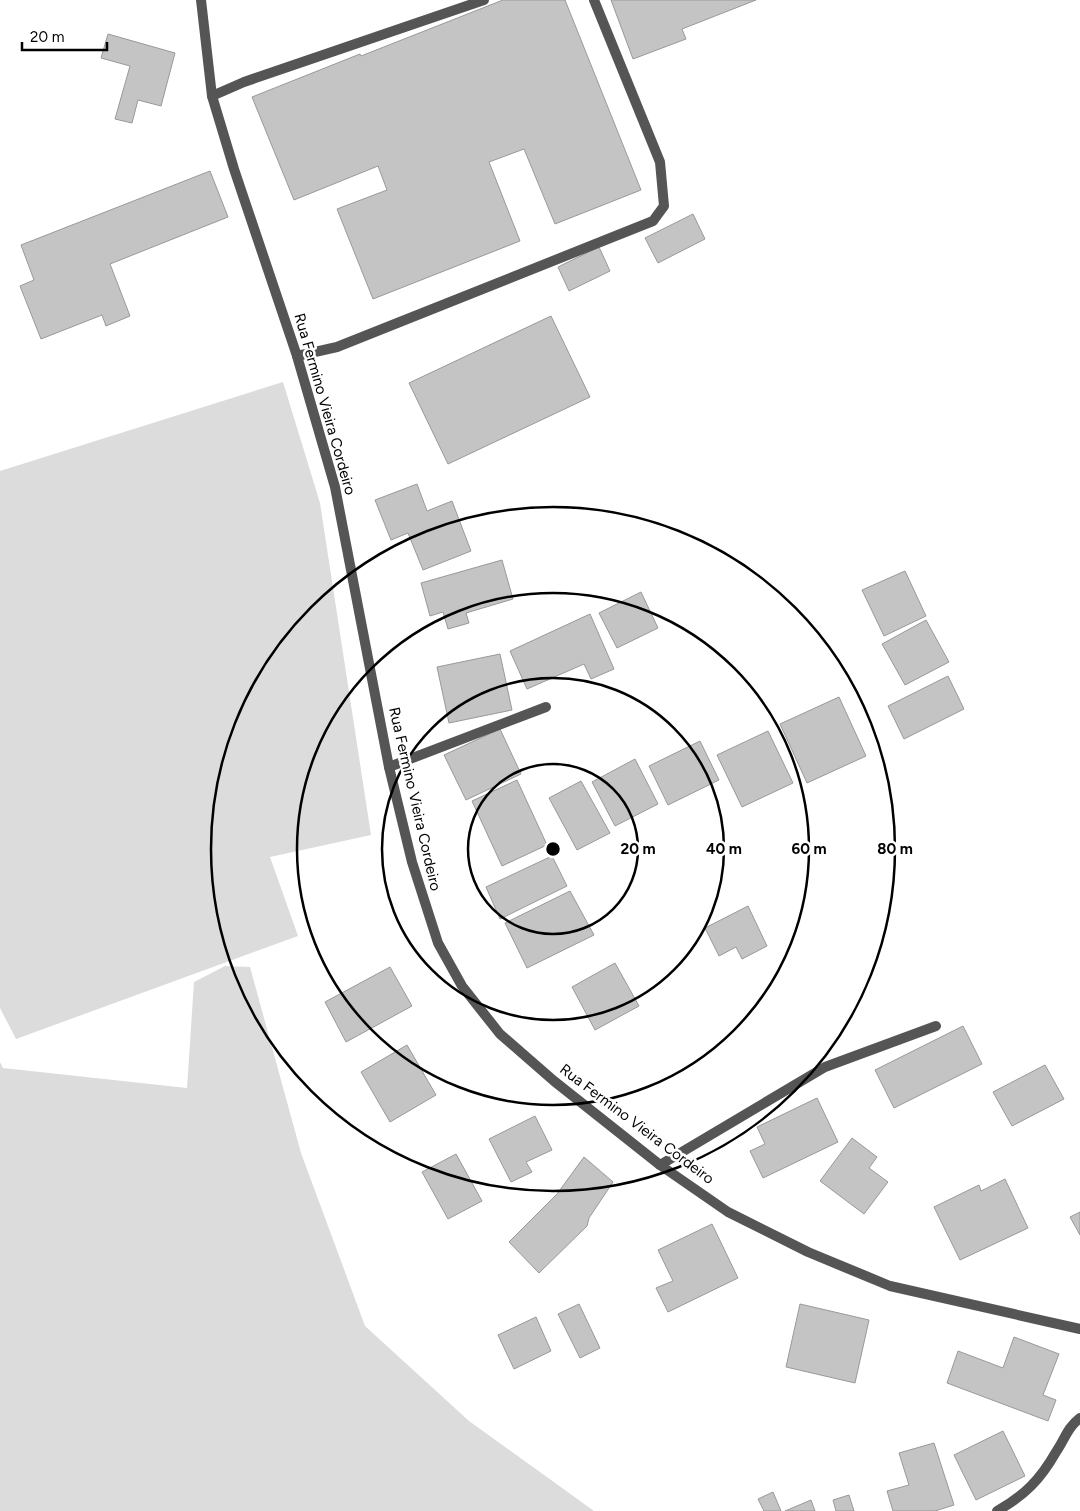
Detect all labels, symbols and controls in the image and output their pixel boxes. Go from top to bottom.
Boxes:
scale bar [22,20,108,52]
text: 20 m [30,28,64,46]
street label: Rua Fermino Vieira Cordeiro [290,311,360,497]
street label: Rua Fermino Vieira Cordeiro [385,705,445,893]
centre of rings [544,840,562,858]
text: 20 m [620,840,656,858]
text: 40 m [706,840,742,858]
text: 60 m [791,840,827,858]
text: 80 m [877,840,913,858]
street label: Rua Fermino Vieira Cordeiro [556,1060,718,1188]

